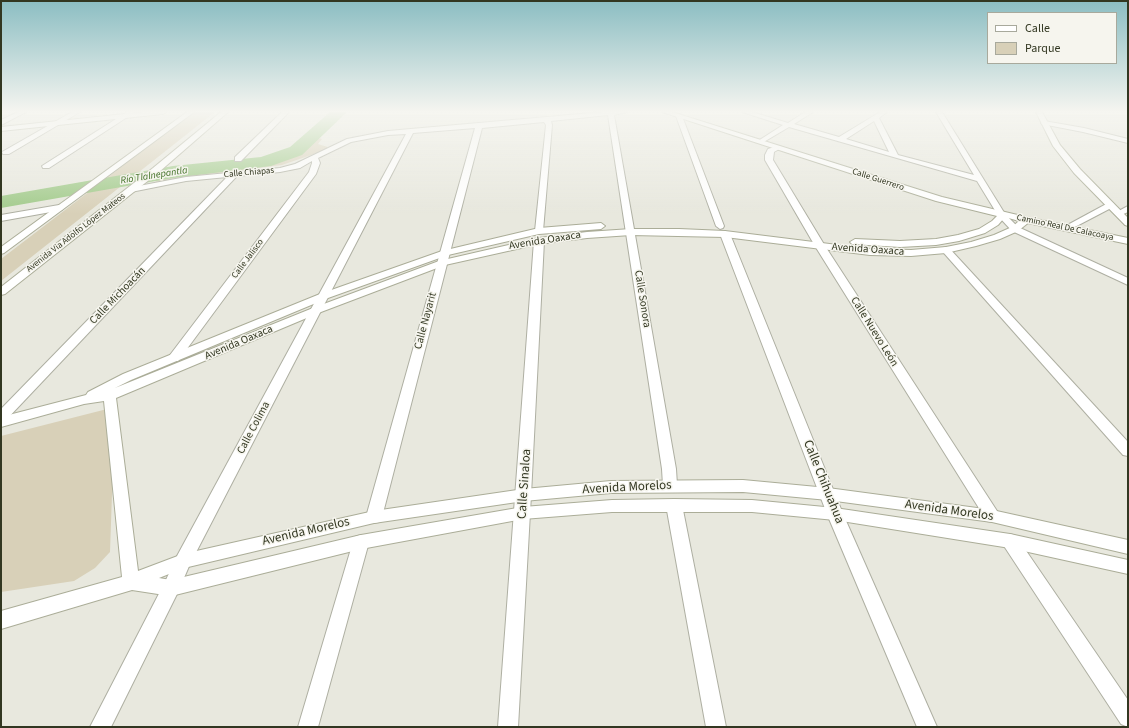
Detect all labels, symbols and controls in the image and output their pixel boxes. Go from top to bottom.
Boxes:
legend [987,12,1117,64]
text: Calle [1025,20,1050,37]
text: Parque [1025,40,1061,57]
water label: Río Tlalnepantla [120,165,188,187]
street label: Calle Chiapas [223,165,275,181]
street label: Calle Guerrero [851,167,905,193]
street label: Avenida Via Adolfo López Mateos [24,191,128,275]
street label: Camino Real De Calacoaya [1015,212,1115,244]
street label: Avenida Oaxaca [508,229,582,253]
street label: Calle Jalisco [230,237,266,281]
street label: Avenida Oaxaca [831,241,905,259]
street label: Calle Michoacán [87,265,149,327]
street label: Calle Sonora [631,269,653,329]
street label: Calle Nayarit [412,291,440,351]
street label: Calle Nuevo León [847,295,901,369]
street label: Avenida Oaxaca [203,323,275,363]
street label: Calle Colima [235,400,273,456]
street label: Calle Chihuahua [799,438,847,526]
street label: Calle Sinaloa [515,448,535,520]
street label: Avenida Morelos [582,478,672,498]
street label: Avenida Morelos [904,497,994,525]
street label: Avenida Morelos [261,514,351,550]

